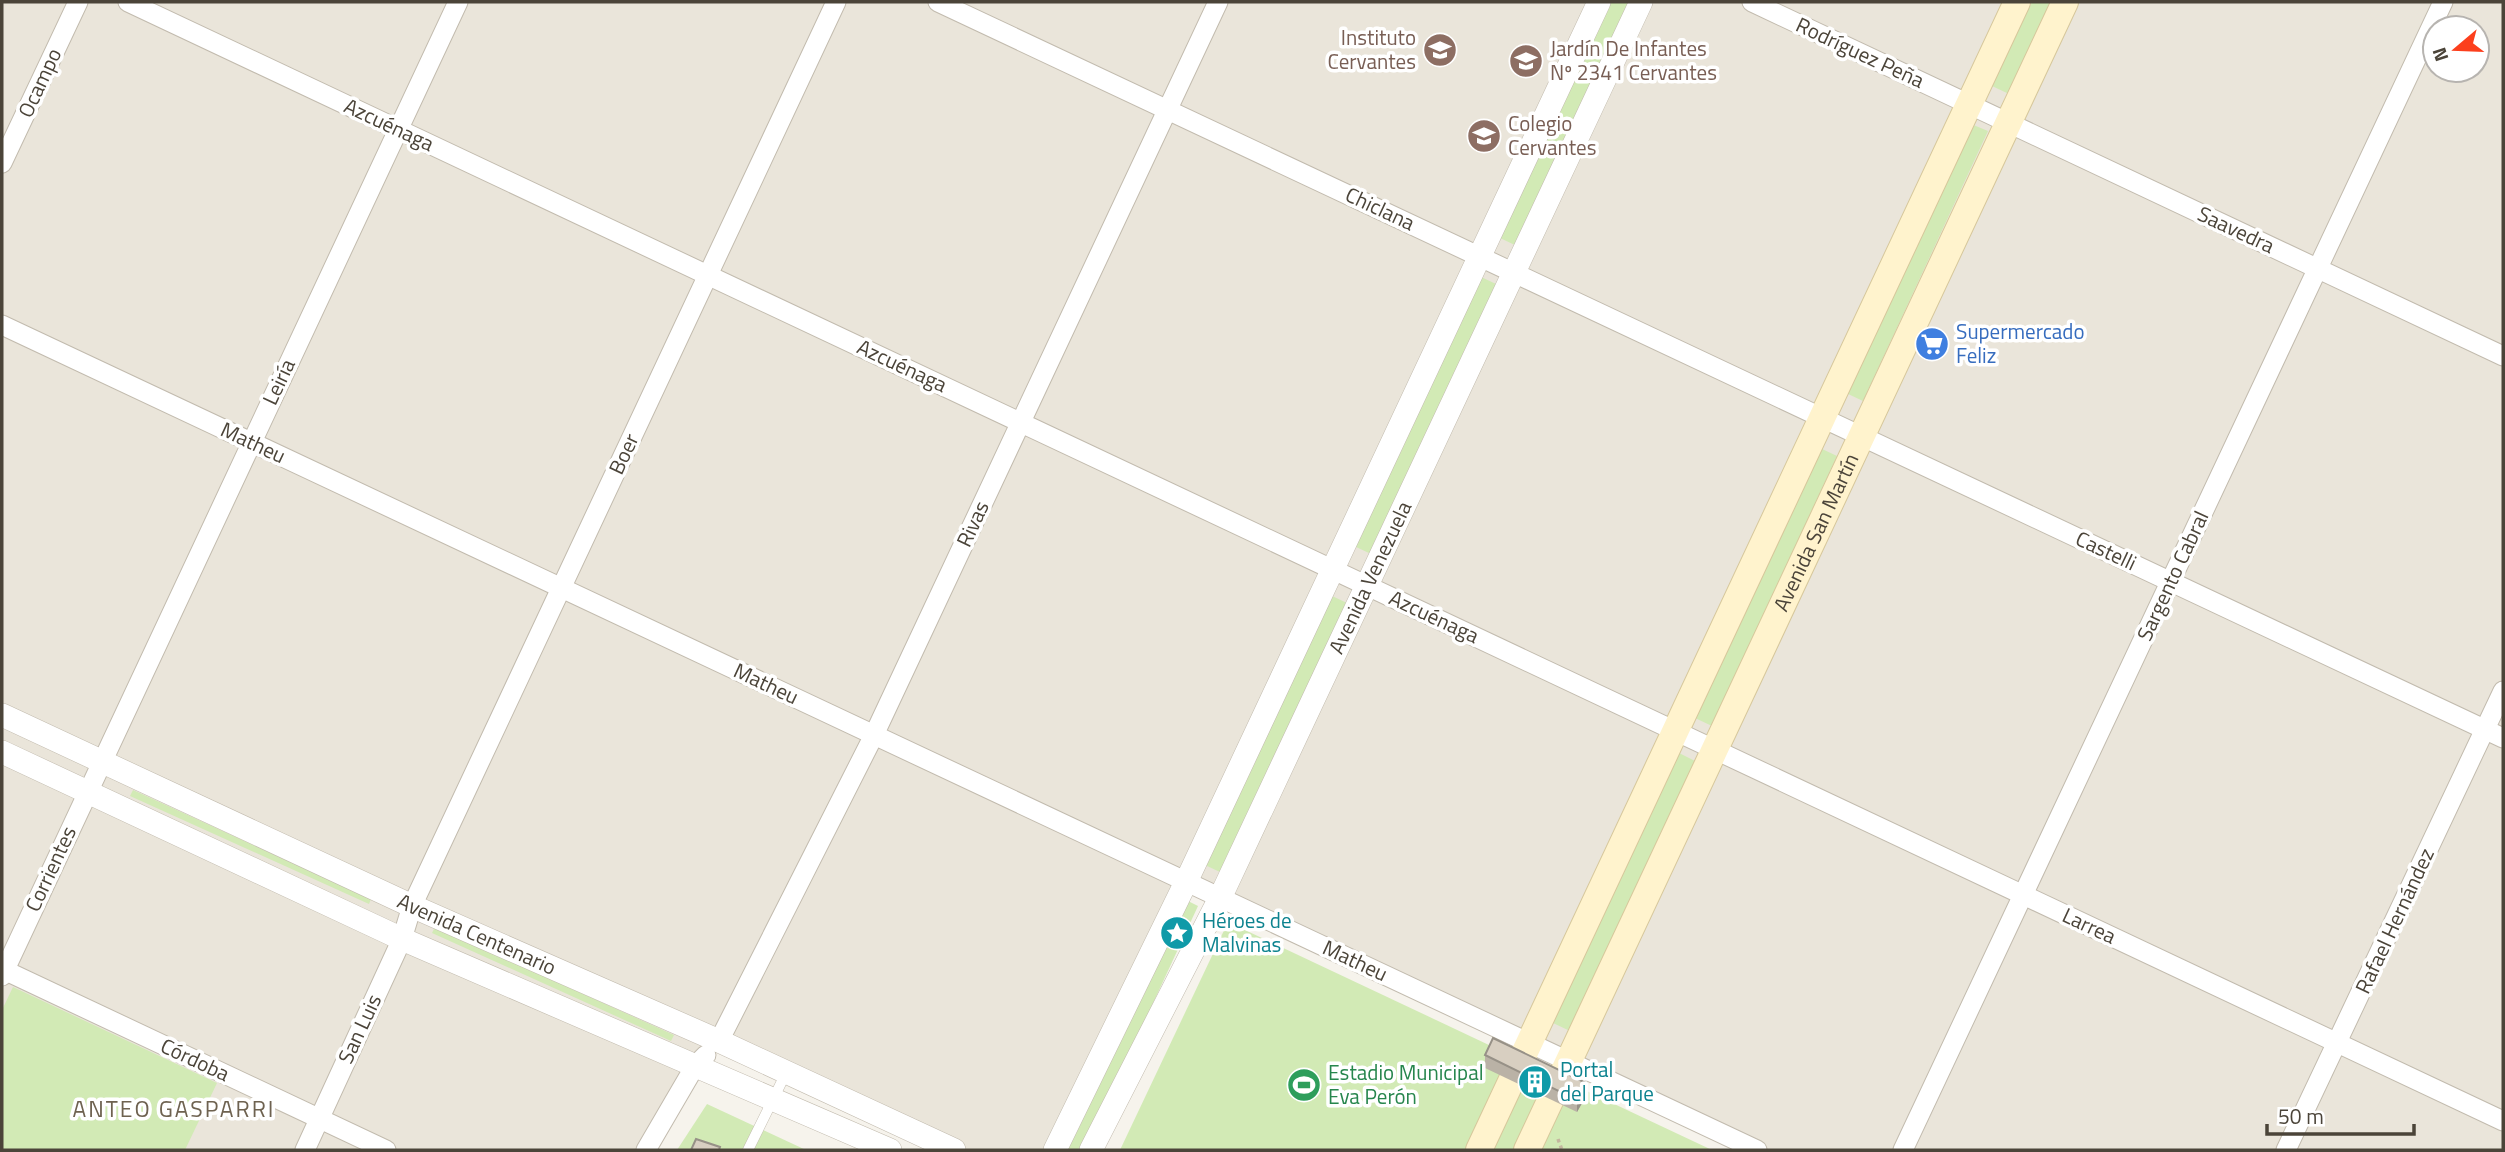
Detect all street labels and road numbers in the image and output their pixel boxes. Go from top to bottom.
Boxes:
street label: Rodríguez Peña [1791,8,1930,96]
street label: Ocampo [9,43,69,123]
street label: Azcuénaga [339,89,440,159]
street label: Chiclana [1340,178,1421,238]
street label: Saavedra [2193,197,2281,261]
street label: Azcuénaga [852,330,953,400]
street label: Leiría [254,353,303,410]
street label: Matheu [216,413,291,471]
street label: Boer [600,428,646,479]
street label: Avenida San Martín [1765,448,1866,616]
street label: Rivas [947,495,997,552]
street label: Avenida Venezuela [1320,495,1419,659]
street label: Sargento Cabral [2128,505,2216,646]
street label: Castelli [2071,522,2142,578]
street label: Azcuénaga [1384,581,1485,651]
street label: Matheu [729,654,804,712]
street label: Corrientes [16,821,84,917]
street label: Rafael Hernández [2346,843,2442,999]
street label: Avenida Centenario [392,884,562,983]
street label: Larrea [2057,899,2122,952]
street label: Matheu [1318,931,1393,989]
street label: San Luis [329,989,389,1069]
street label: Córdoba [156,1029,236,1089]

